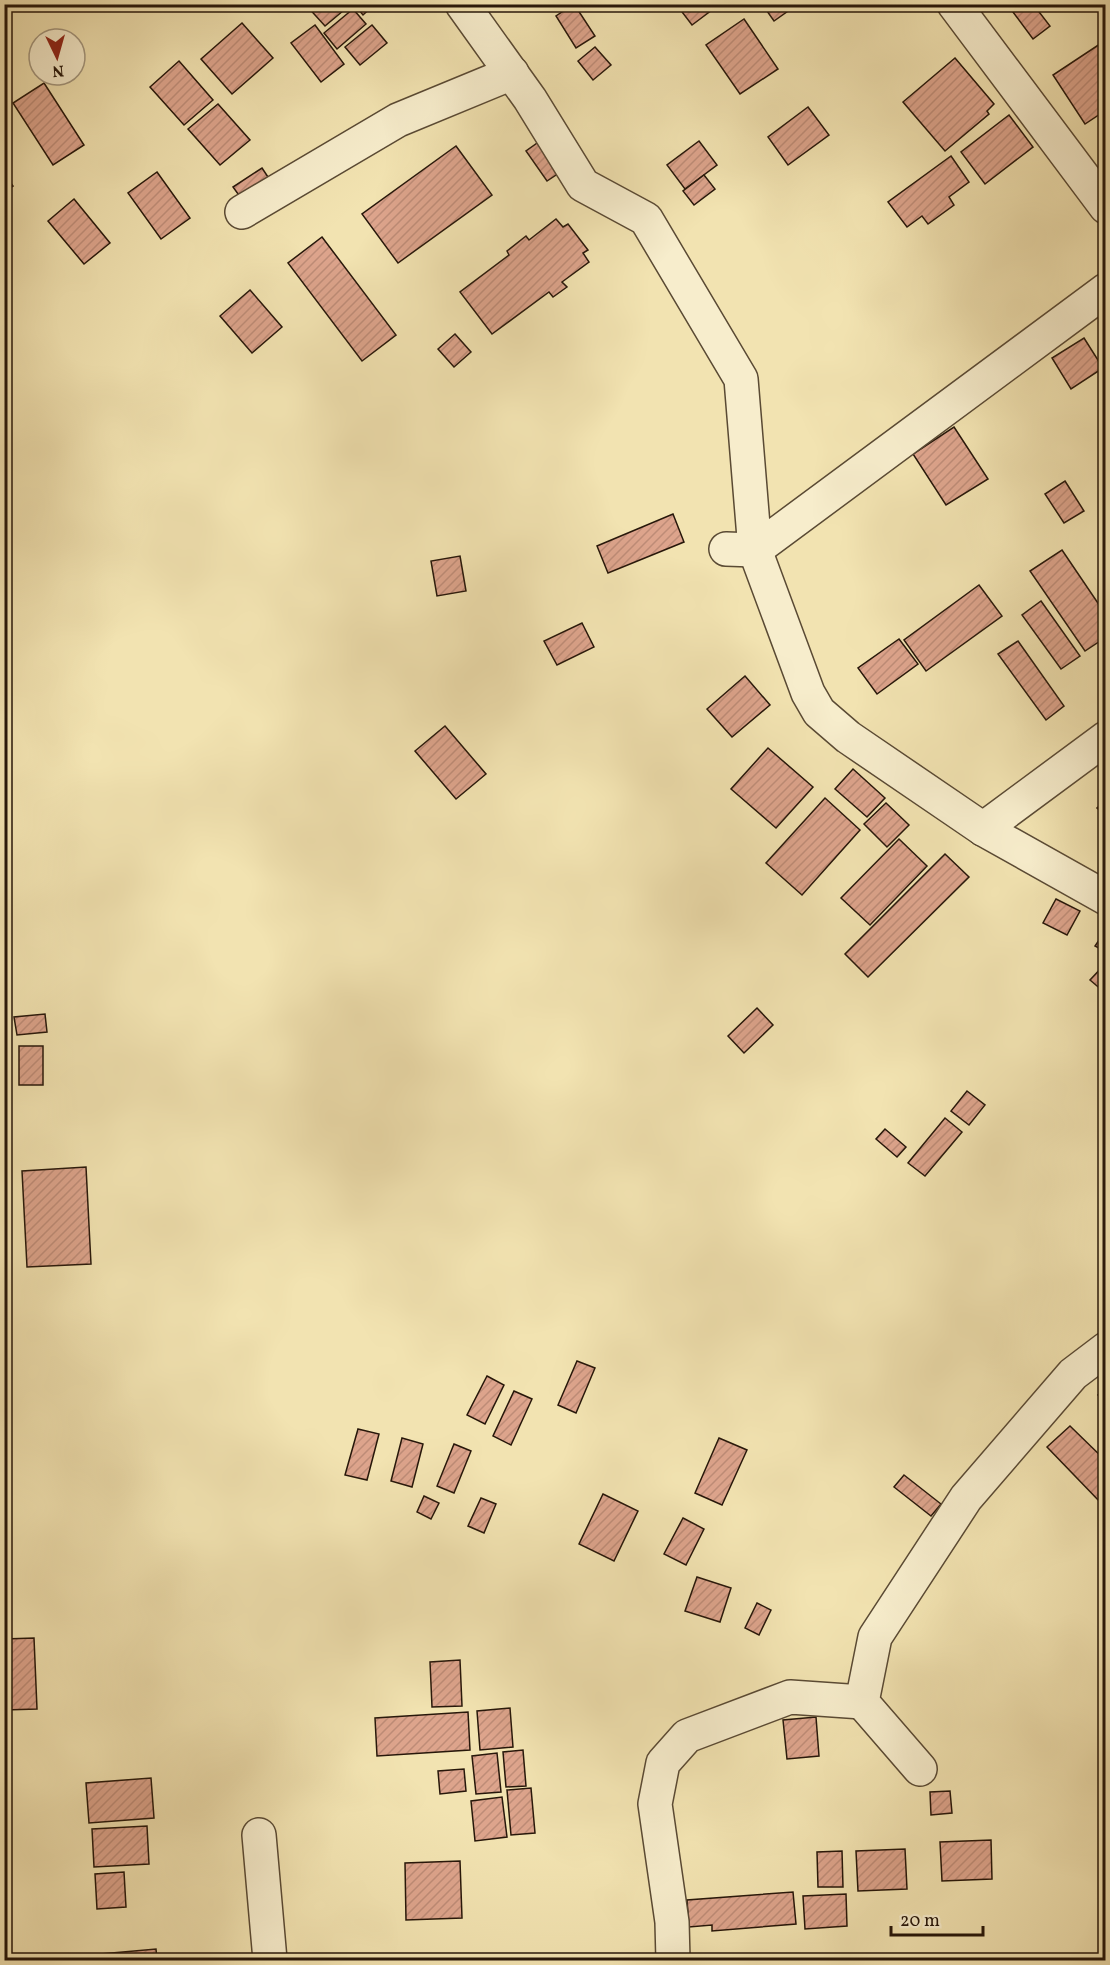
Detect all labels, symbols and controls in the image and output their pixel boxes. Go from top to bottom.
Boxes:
north arrow [27,27,87,87]
text: N [51,58,65,81]
scale bar [891,1899,982,1937]
text: 20 m [900,1909,940,1934]

